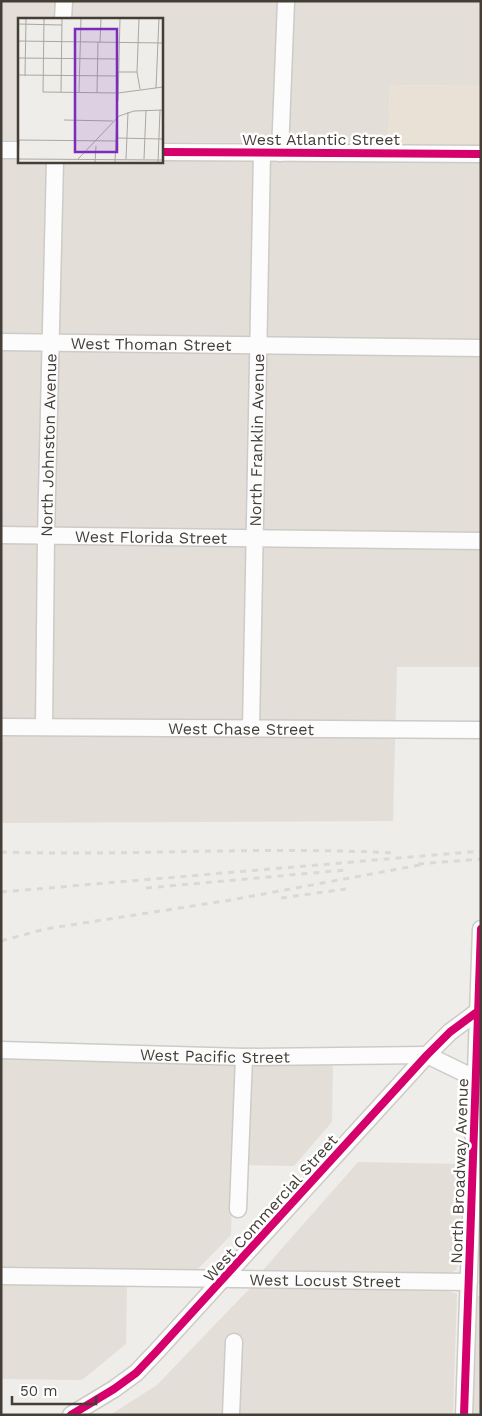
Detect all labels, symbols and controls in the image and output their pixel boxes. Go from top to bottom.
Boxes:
inset map [18,18,162,162]
street label: West Atlantic Street [242,130,400,149]
street label: West Thoman Street [70,334,232,355]
street label: North Johnston Avenue [37,353,60,537]
street label: North Franklin Avenue [246,353,268,527]
street label: West Florida Street [75,527,227,548]
street label: West Chase Street [168,719,314,739]
street label: West Pacific Street [140,1045,290,1067]
street label: North Broadway Avenue [447,1078,472,1264]
street label: West Commercial Street [199,1131,342,1286]
street label: West Locust Street [249,1270,401,1291]
scale bar [12,1374,96,1406]
text: 50 m [20,1382,57,1400]

